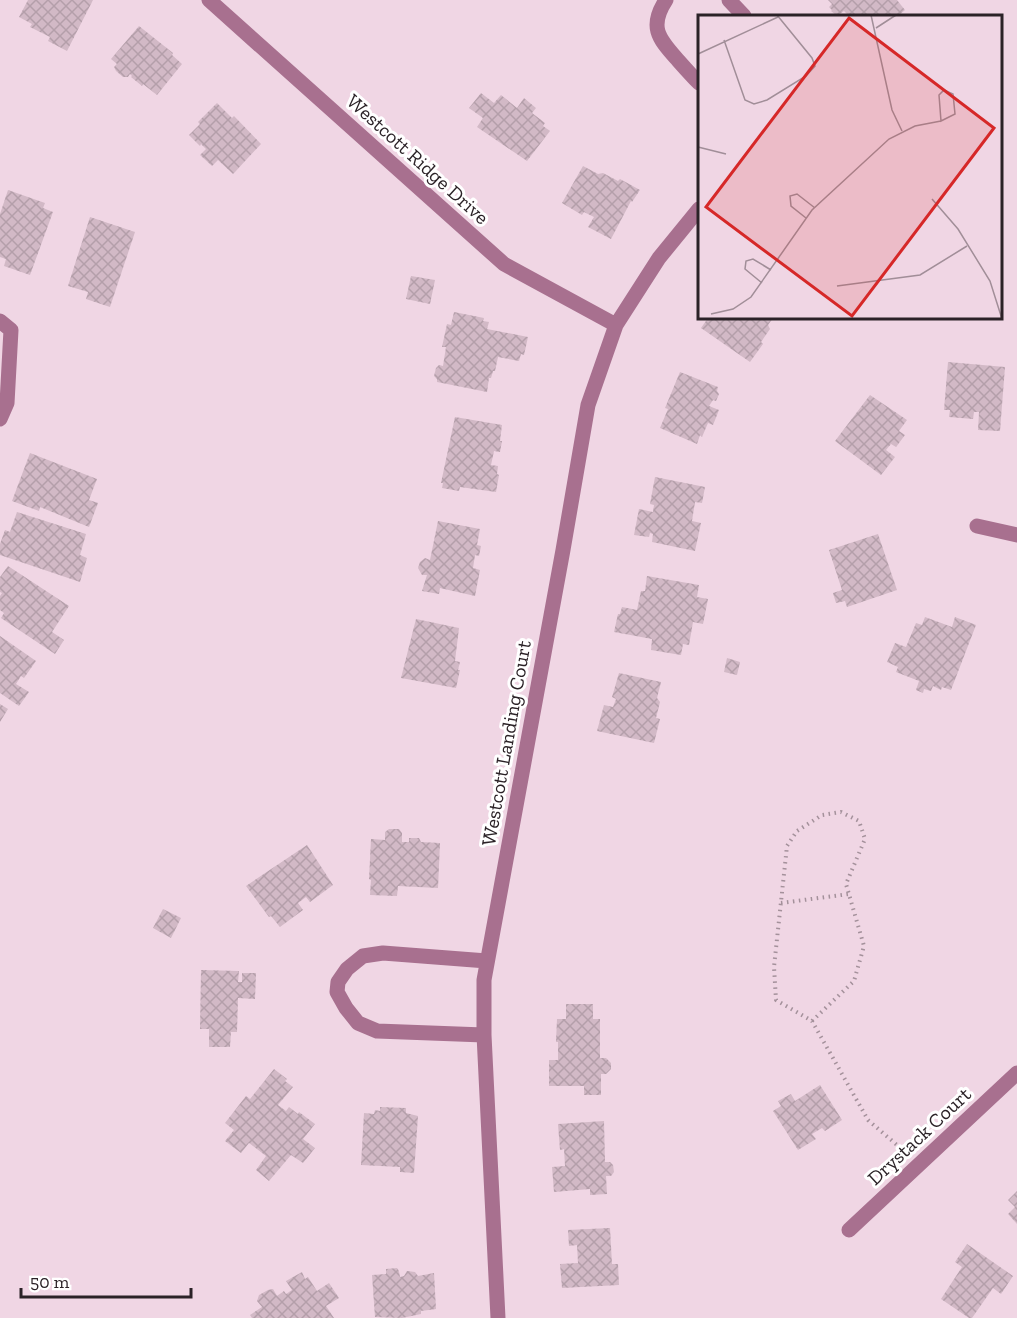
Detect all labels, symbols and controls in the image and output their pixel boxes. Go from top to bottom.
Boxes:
inset map [698,15,1002,320]
street label: Westcott Ridge Drive [342,89,494,229]
street label: Westcott Landing Court [476,638,536,848]
street label: Drystack Court [862,1082,976,1190]
scale bar [21,1261,190,1299]
text: 50 m [30,1271,70,1293]

